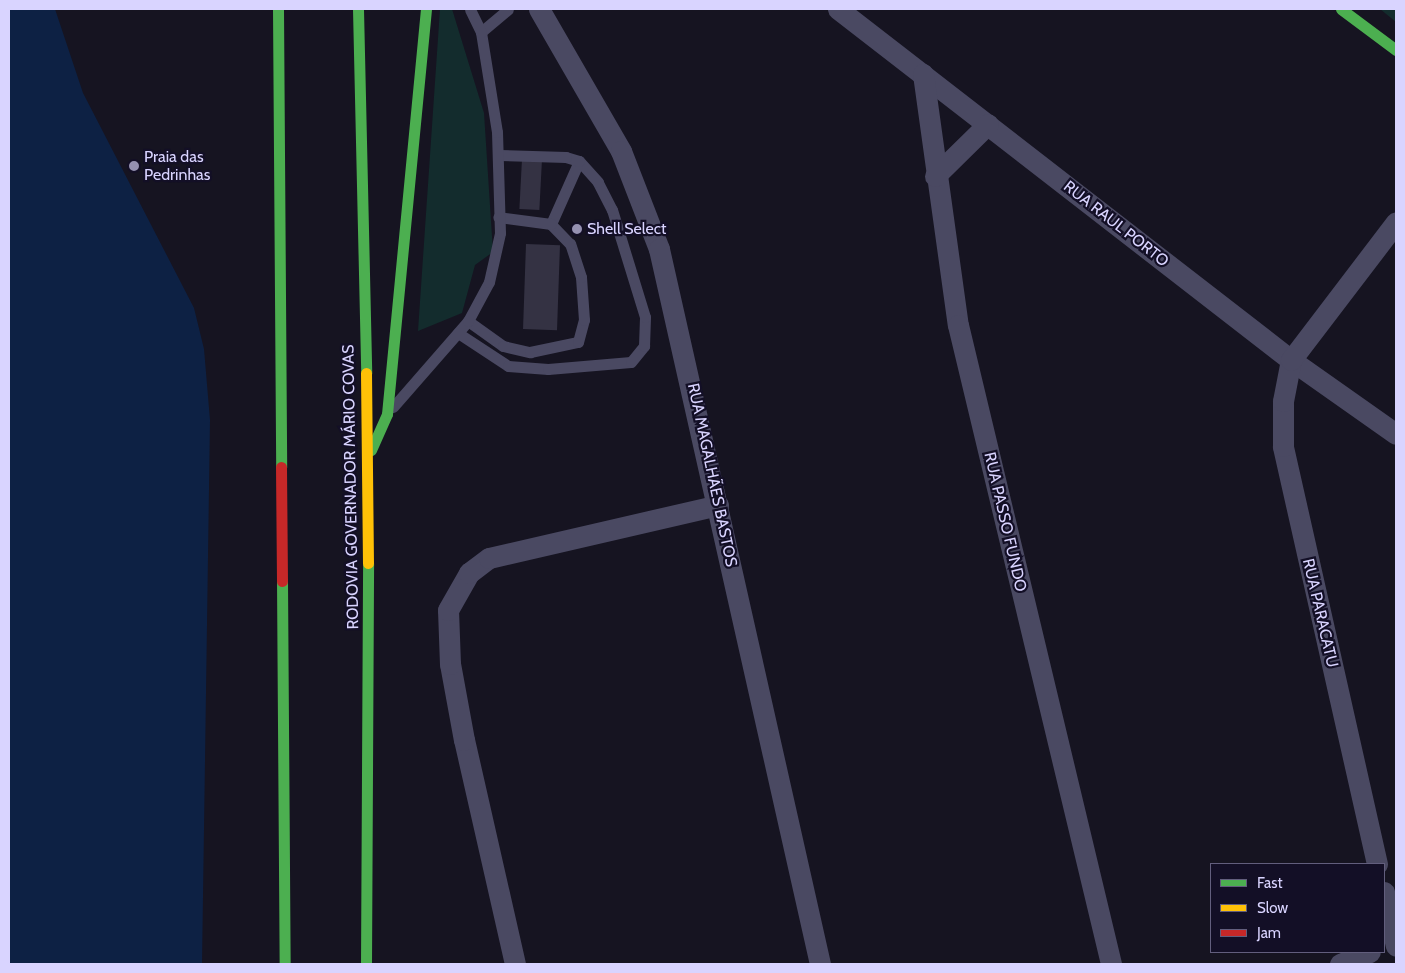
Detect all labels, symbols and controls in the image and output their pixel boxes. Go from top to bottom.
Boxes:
place label: Praia das Pedrinhas [144,147,210,185]
marker: Praia das Pedrinhas [128,160,140,172]
street label: RUA RAUL PORTO [1060,177,1172,271]
place label: Shell Select [587,219,666,239]
marker: Shell Select [571,223,583,235]
street label: RODOVIA GOVERNADOR MÁRIO COVAS [339,344,363,630]
street label: RUA MAGALHÃES BASTOS [683,381,741,569]
street label: RUA PASSO FUNDO [980,450,1030,594]
street label: RUA PARACATU [1298,557,1342,669]
legend [1210,863,1385,953]
text: Fast [1257,874,1282,892]
text: Slow [1257,899,1288,917]
text: Jam [1257,924,1281,942]

